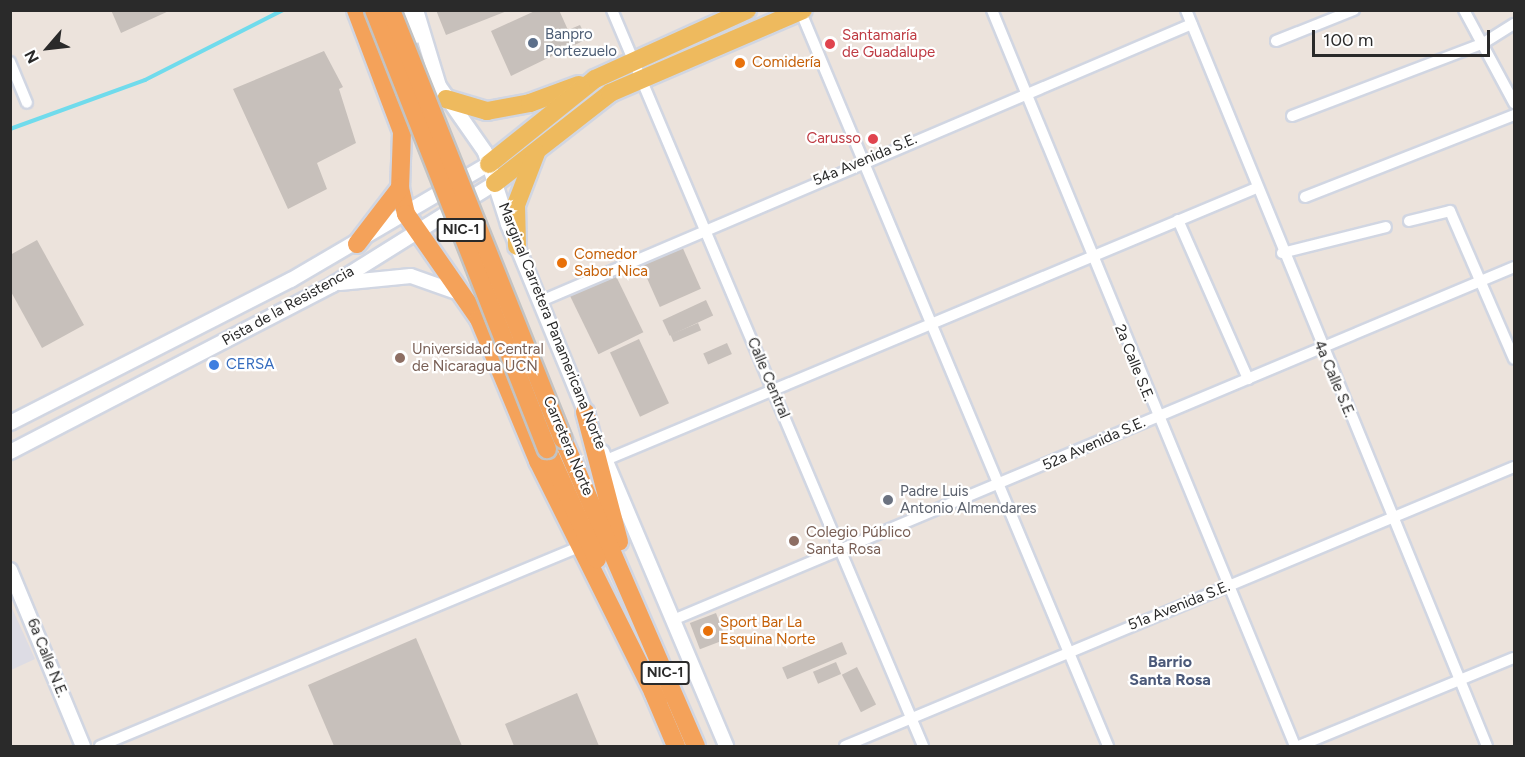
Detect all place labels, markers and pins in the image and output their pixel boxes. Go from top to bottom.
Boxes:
place label: Banpro Portezuelo [545,25,617,60]
place label: Santamaría de Guadalupe [842,26,935,61]
marker: Banpro Portezuelo [526,36,540,50]
marker: Santamaría de Guadalupe [823,37,837,51]
place label: Comidería [752,54,821,72]
marker: Comidería [733,56,747,70]
place label: Carusso [806,130,861,148]
marker: Carusso [866,132,880,146]
place label: Comedor Sabor Nica [574,245,648,280]
marker: Comedor Sabor Nica [555,256,569,270]
place label: Universidad Central de Nicaragua UCN [412,340,544,375]
marker: Universidad Central de Nicaragua UCN [393,351,407,365]
place label: CERSA [226,356,274,374]
marker: CERSA [207,358,221,372]
place label: Padre Luis Antonio Almendares [900,482,1037,517]
marker: Padre Luis Antonio Almendares [881,493,895,507]
place label: Colegio Público Santa Rosa [806,523,911,558]
marker: Colegio Público Santa Rosa [787,534,801,548]
place label: Sport Bar La Esquina Norte [720,613,815,648]
marker: Sport Bar La Esquina Norte [701,624,715,638]

